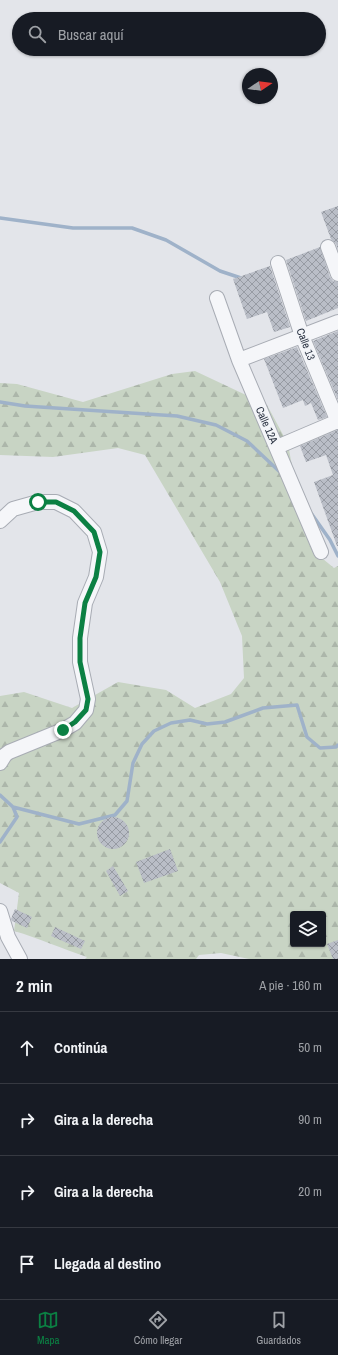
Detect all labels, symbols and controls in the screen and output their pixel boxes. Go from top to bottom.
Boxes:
search box [12,12,326,56]
icon: search [26,23,48,45]
text: Buscar aquí [58,24,124,45]
north arrow [242,68,278,104]
street label: Calle 13 [294,326,318,362]
street label: Calle 12A [253,404,282,447]
route start [29,493,47,511]
route end [54,721,72,739]
map controls [290,911,326,947]
button: layers [290,911,326,947]
text: 2 min [16,974,52,997]
text: A pie · 160 m [259,977,322,994]
icon: ahead [16,1037,38,1059]
text: Continúa [54,1037,107,1058]
text: 50 m [298,1039,322,1056]
icon: right [16,1109,38,1131]
text: Gira a la derecha [54,1109,153,1130]
text: 90 m [298,1111,322,1128]
icon: right [16,1181,38,1203]
text: Gira a la derecha [54,1181,153,1202]
text: 20 m [298,1183,322,1200]
icon: arrive [16,1253,38,1275]
text: Llegada al destino [54,1253,161,1274]
tab: Mapa [37,1309,60,1347]
tab: Cómo llegar [134,1309,182,1347]
tab: Guardados [256,1309,301,1347]

